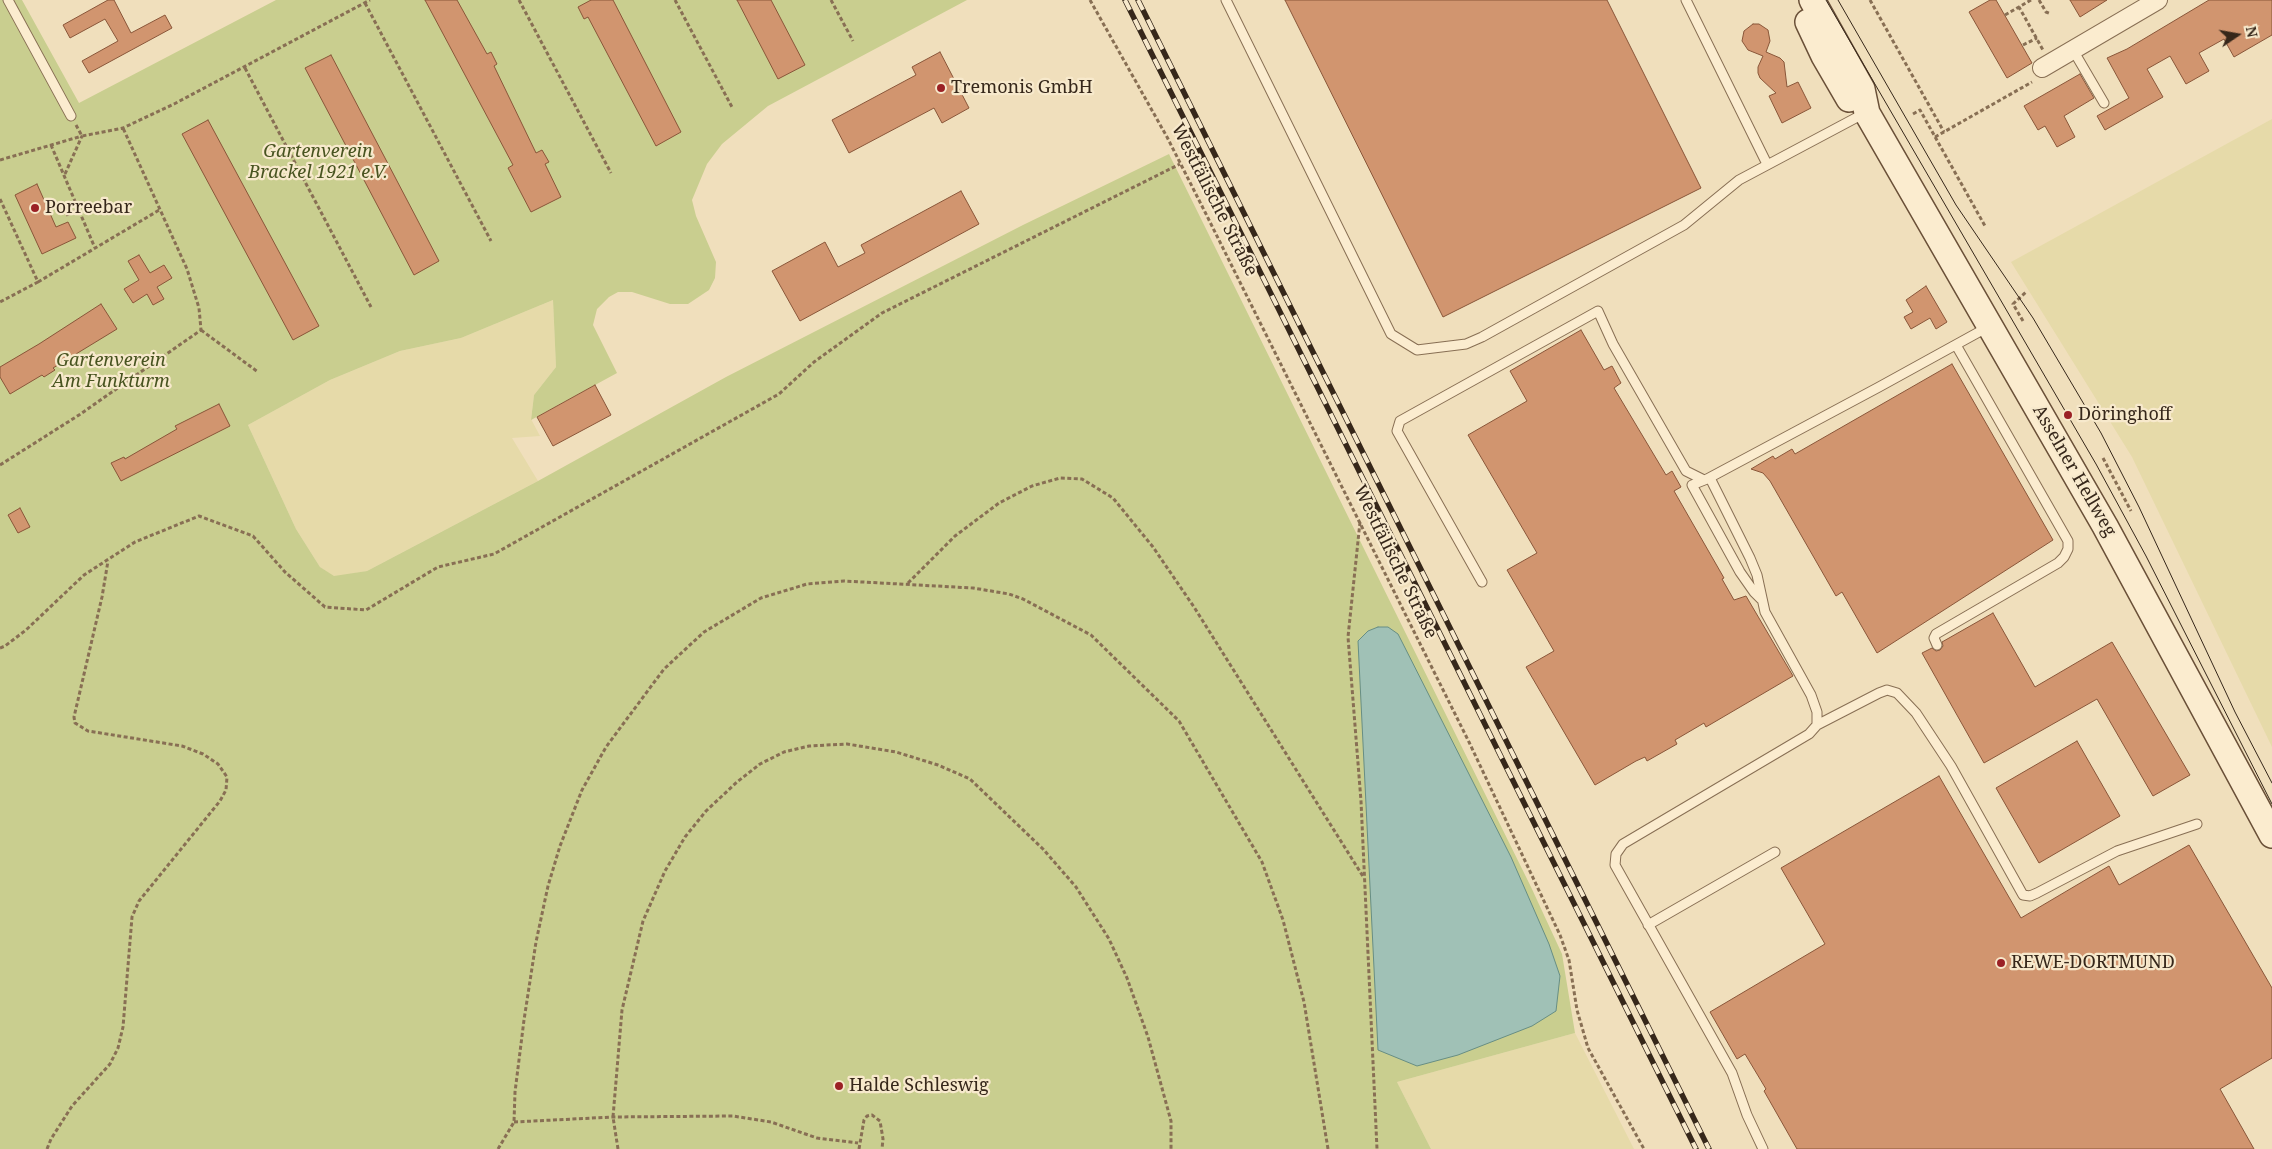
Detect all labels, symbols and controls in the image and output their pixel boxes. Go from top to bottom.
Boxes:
north arrow [2212,10,2262,60]
text: N [2242,24,2263,39]
place label: Tremonis GmbH [951,77,1093,99]
marker: Tremonis GmbH [935,82,947,94]
street label: Westfälische Straße [1166,120,1262,280]
park label: Gartenverein Brackel 1921 e.V. [248,141,388,183]
place label: Porreebar [45,197,132,219]
marker: Porreebar [29,202,41,214]
park label: Gartenverein Am Funkturm [52,350,170,392]
street label: Asselner Hellweg [2028,401,2120,541]
place label: Döringhoff [2078,404,2172,426]
marker: Döringhoff [2062,409,2074,421]
street label: Westfälische Straße [1348,482,1442,642]
place label: REWE-DORTMUND [2011,952,2175,974]
marker: REWE-DORTMUND [1995,957,2007,969]
place label: Halde Schleswig [849,1075,989,1097]
marker: Halde Schleswig [833,1080,845,1092]

